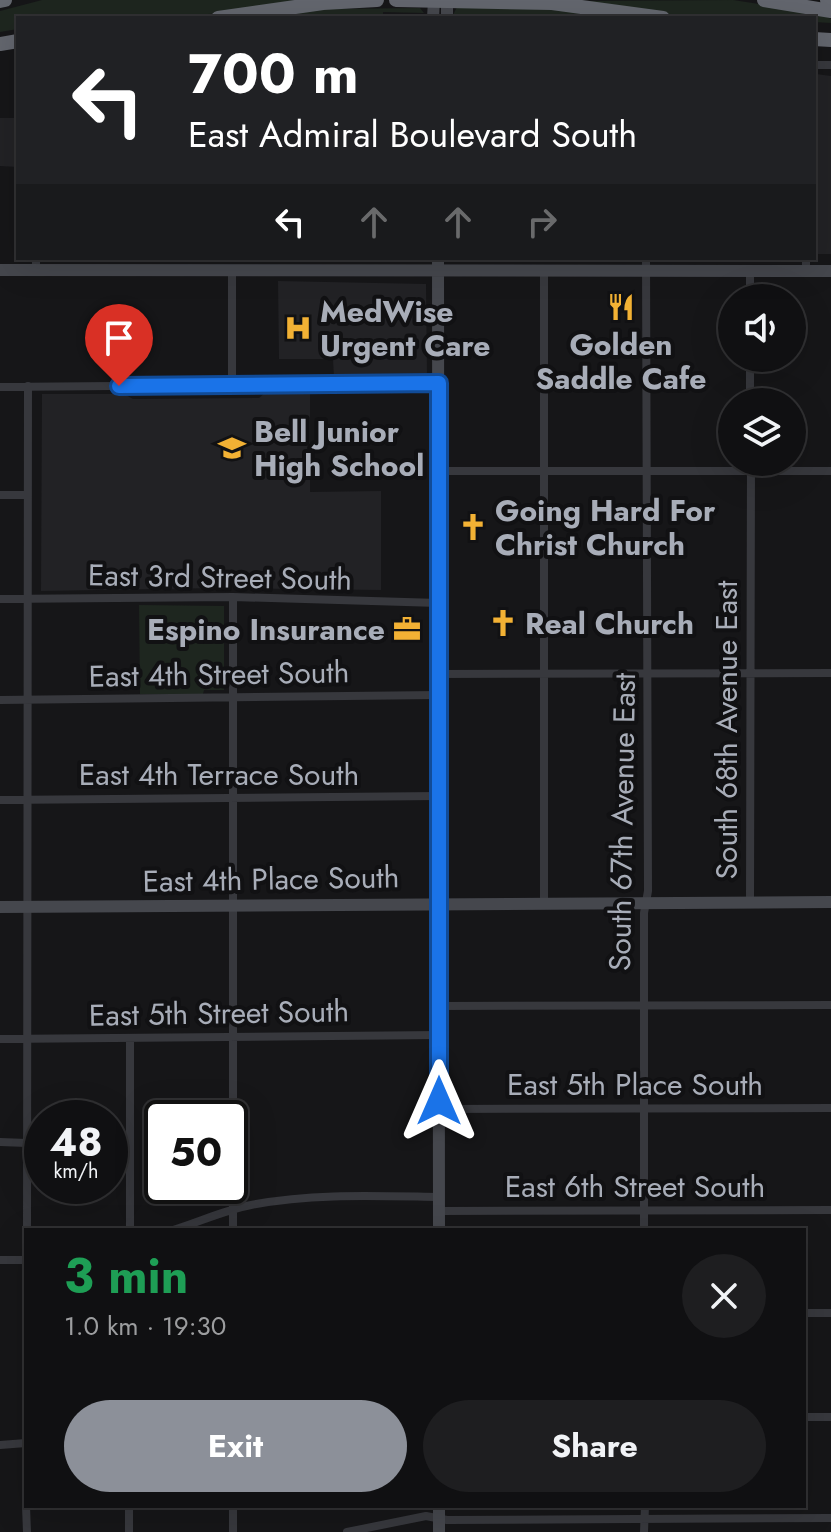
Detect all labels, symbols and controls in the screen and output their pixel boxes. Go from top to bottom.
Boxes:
text: 700 m [188,33,359,114]
icon: left [56,48,160,152]
text: East Admiral Boulevard South [188,108,637,160]
icon: left [268,200,312,244]
icon: ahead [352,200,396,244]
icon: ahead [436,200,480,244]
icon: right [520,200,564,244]
map controls [718,284,806,476]
button: sound [718,284,806,372]
place label: MedWise Urgent Care [320,290,490,367]
restaurant icon: Golden Saddle Cafe [606,292,636,322]
pin [85,304,153,386]
hospital icon: MedWise Urgent Care [283,313,313,343]
icon: arrive [97,316,141,360]
place label: Golden Saddle Cafe [536,323,706,400]
button: layers [718,388,806,476]
place label: Bell Junior High School [254,410,424,487]
school or university icon: Bell Junior High School [217,433,247,463]
place label: Going Hard For Christ Church [495,489,716,566]
church icon: Going Hard For Christ Church [458,512,488,542]
street label: East 3rd Street South [88,553,352,601]
street label: South 68th Avenue East [705,580,748,879]
place label: Real Church [525,602,694,645]
place label: Espino Insurance [147,608,385,651]
church icon: Real Church [488,608,518,638]
office icon: Espino Insurance [392,614,422,644]
street label: East 4th Street South [88,650,350,698]
street label: South 67th Avenue East [598,672,646,971]
street label: East 4th Terrace South [79,753,359,796]
street label: East 4th Place South [142,855,400,903]
street label: East 5th Street South [89,989,349,1037]
position arrow [397,1059,481,1143]
street label: East 5th Place South [507,1063,763,1106]
speed limit sign: 50 [144,1100,248,1204]
text: 48 [50,1113,103,1171]
text: km/h [53,1157,99,1186]
street label: East 6th Street South [505,1165,765,1208]
text: 3 min [64,1242,188,1311]
button: close [682,1254,766,1338]
text: 1.0 km · 19:30 [64,1307,226,1345]
button: Exit [64,1400,407,1492]
button: Share [423,1400,766,1492]

